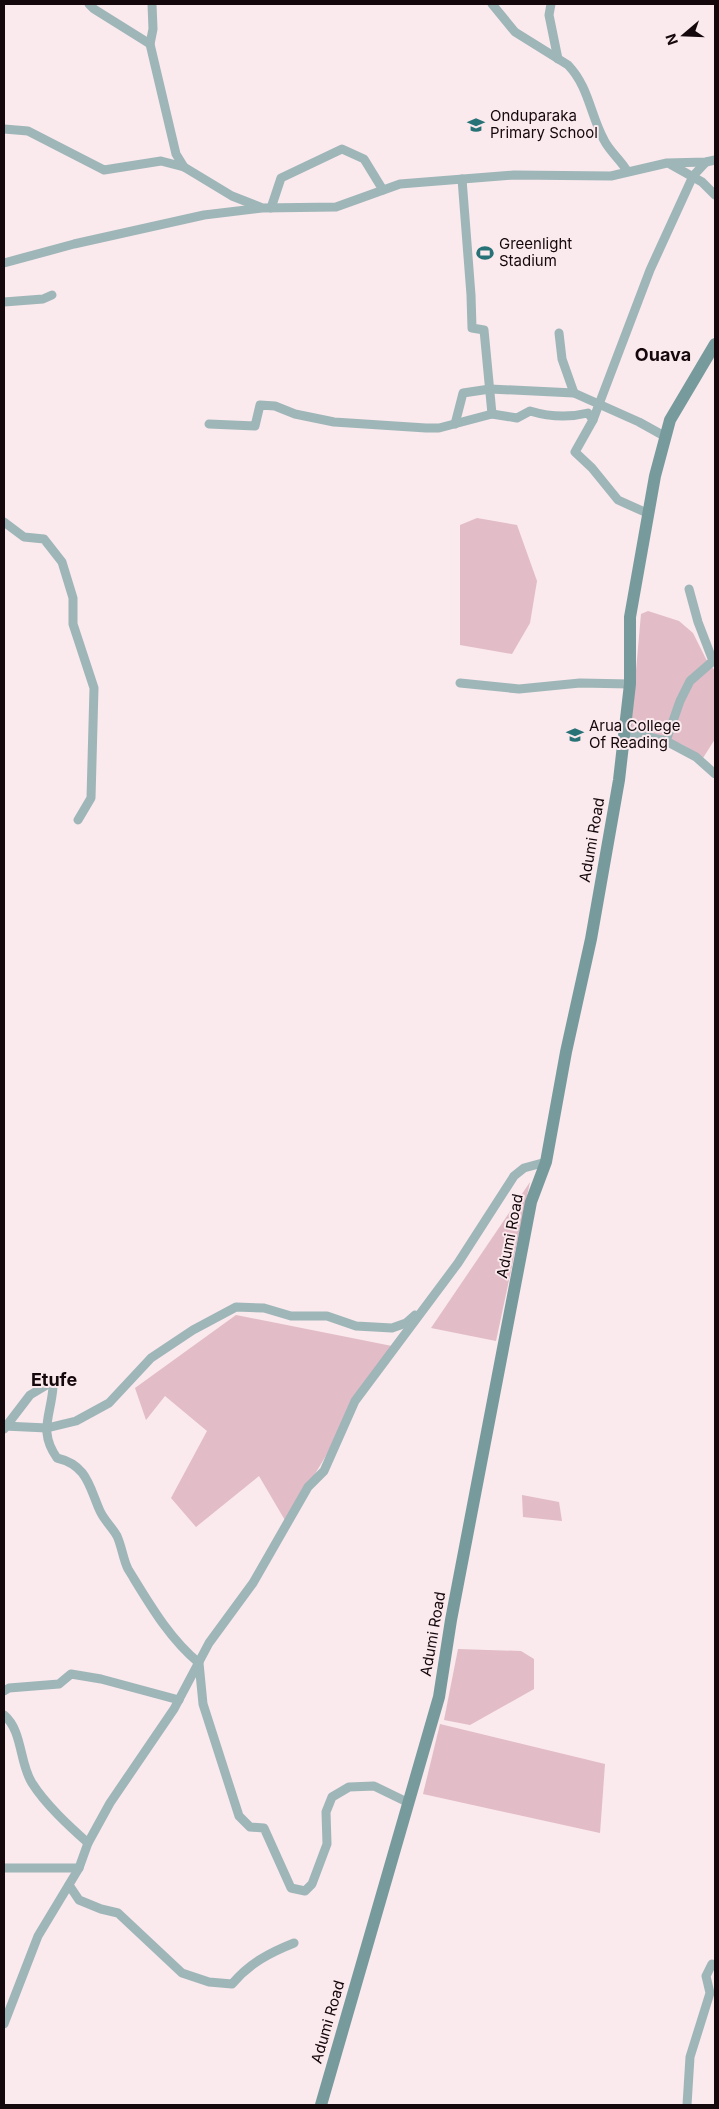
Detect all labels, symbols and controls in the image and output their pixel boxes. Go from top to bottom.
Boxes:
north arrow [659,10,709,60]
text: N [661,32,681,47]
place label: Onduparaka Primary School [490,106,598,142]
school or university icon: Onduparaka Primary School [466,115,486,135]
place label: Greenlight Stadium [499,234,572,270]
sports icon: Greenlight Stadium [475,243,495,263]
district label: Ouava [635,344,691,365]
place label: Arua College Of Reading [589,716,680,752]
school or university icon: Arua College Of Reading [565,725,585,745]
street label: Adumi Road [575,796,608,884]
street label: Adumi Road [492,1192,527,1280]
district label: Etufe [31,1369,77,1390]
street label: Adumi Road [416,1590,449,1678]
street label: Adumi Road [307,1978,348,2066]

